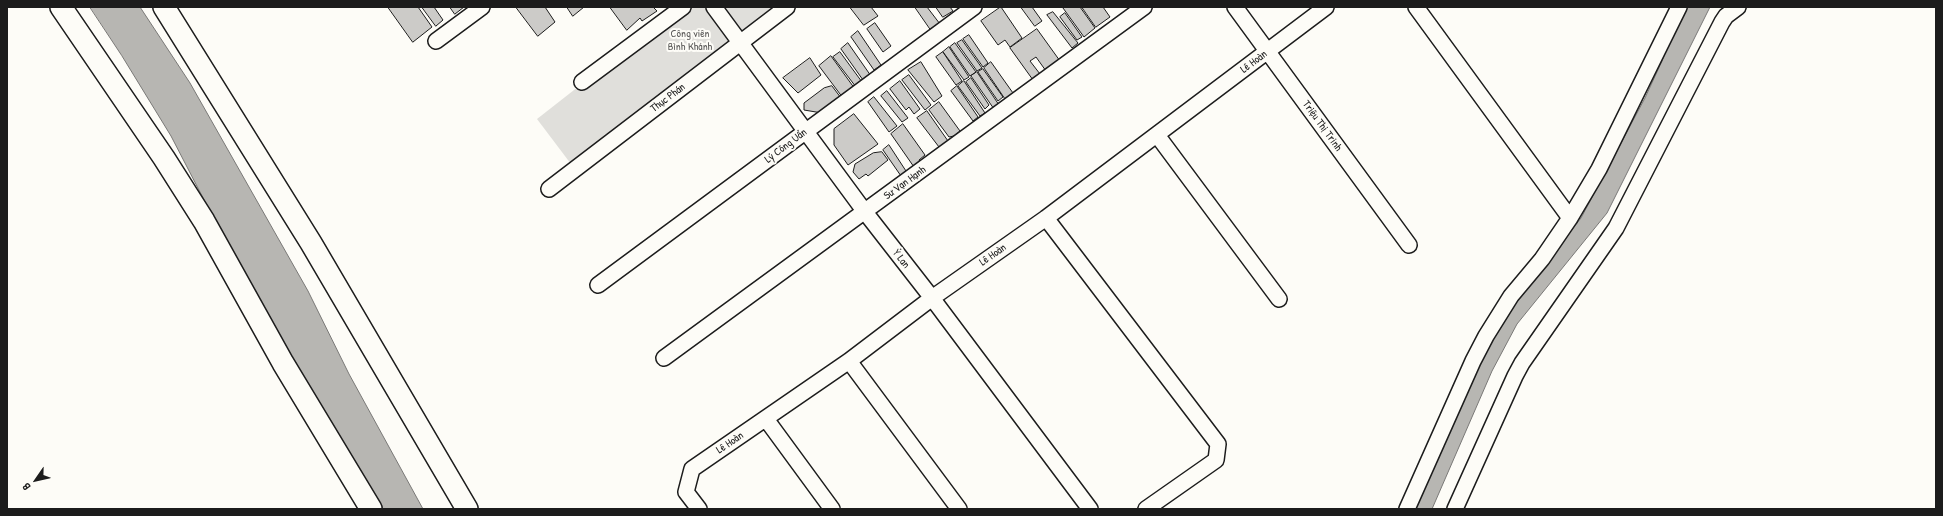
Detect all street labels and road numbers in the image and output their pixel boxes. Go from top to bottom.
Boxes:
street label: Lê Hoàn [1238,48,1270,76]
street label: Thục Phán [648,81,688,115]
street label: Triệu Thị Trinh [1299,98,1345,154]
street label: Lý Công Uẩn [762,126,810,166]
street label: Sư Vạn Hạnh [881,163,929,203]
street label: Lê Hoàn [977,241,1009,269]
street label: Ỷ Lan [889,247,913,271]
street label: Lê Hoàn [714,429,746,457]

